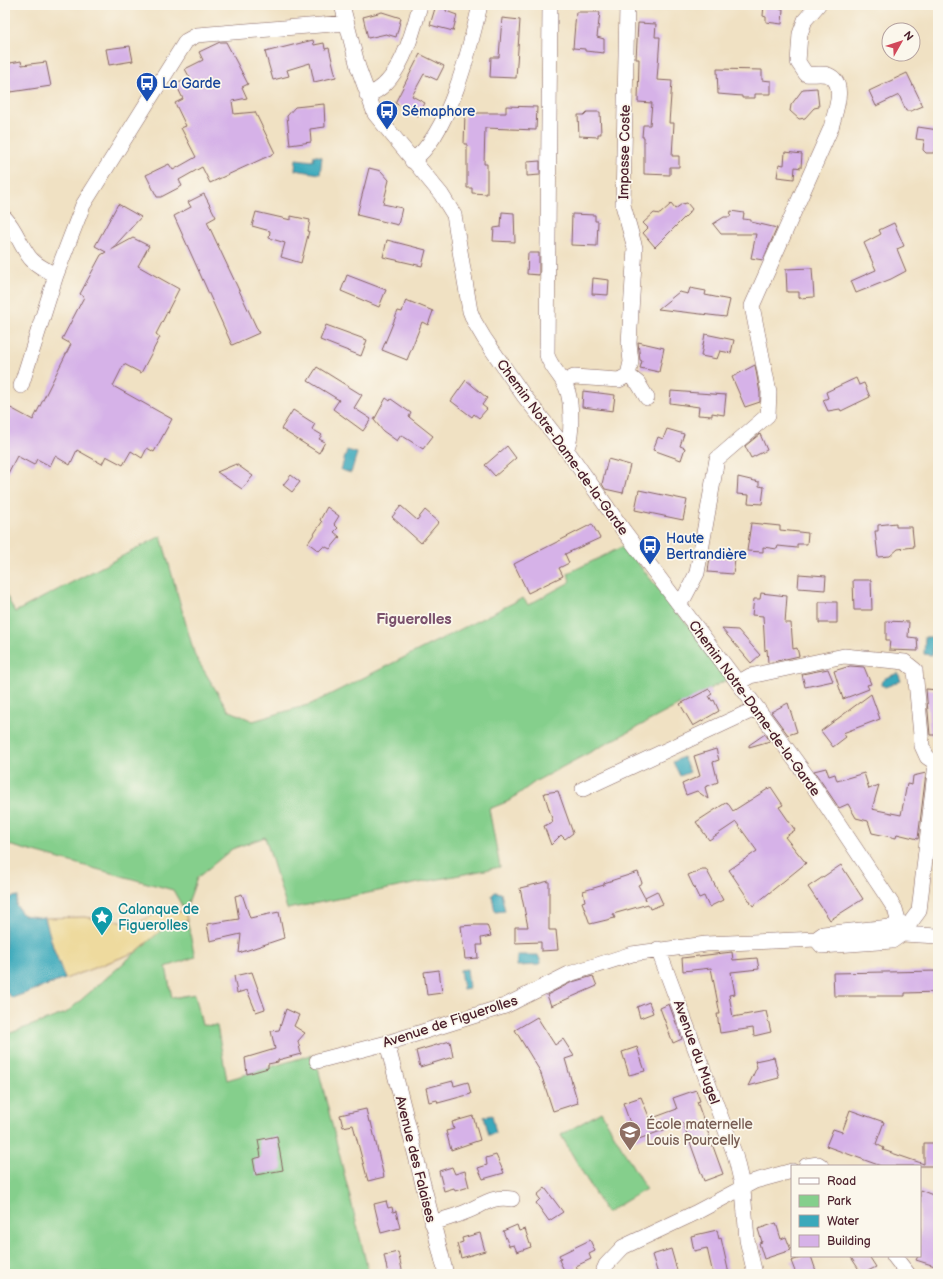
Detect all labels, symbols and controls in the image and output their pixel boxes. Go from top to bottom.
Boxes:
north arrow [881,22,921,62]
text: N [901,29,916,43]
bus stop icon: La Garde [134,70,160,103]
place label: La Garde [162,75,221,92]
bus stop icon: Sémaphore [374,98,400,131]
place label: Sémaphore [402,103,475,120]
street label: Impasse Coste [615,104,634,200]
street label: Chemin Notre-Dame-de-la-Garde [493,356,632,539]
place label: Haute Bertrandière [666,530,747,563]
bus stop icon: Haute Bertrandière [637,533,663,566]
district label: Figuerolles [376,610,452,629]
street label: Chemin Notre-Dame-de-la-Garde [685,617,824,800]
place label: Calanque de Figuerolles [118,901,199,934]
place icon: Calanque de Figuerolles [89,904,115,937]
street label: Avenue de Figuerolles [381,992,520,1051]
street label: Avenue du Mugel [670,998,723,1107]
street label: Avenue des Falaises [392,1094,440,1224]
place label: École maternelle Louis Pourcelly [646,1115,753,1149]
school or university icon: École maternelle Louis Pourcelly [617,1119,643,1152]
legend [791,1165,921,1257]
text: Road [827,1174,856,1189]
text: Park [827,1194,851,1209]
text: Water [827,1214,859,1229]
text: Building [827,1234,871,1249]

